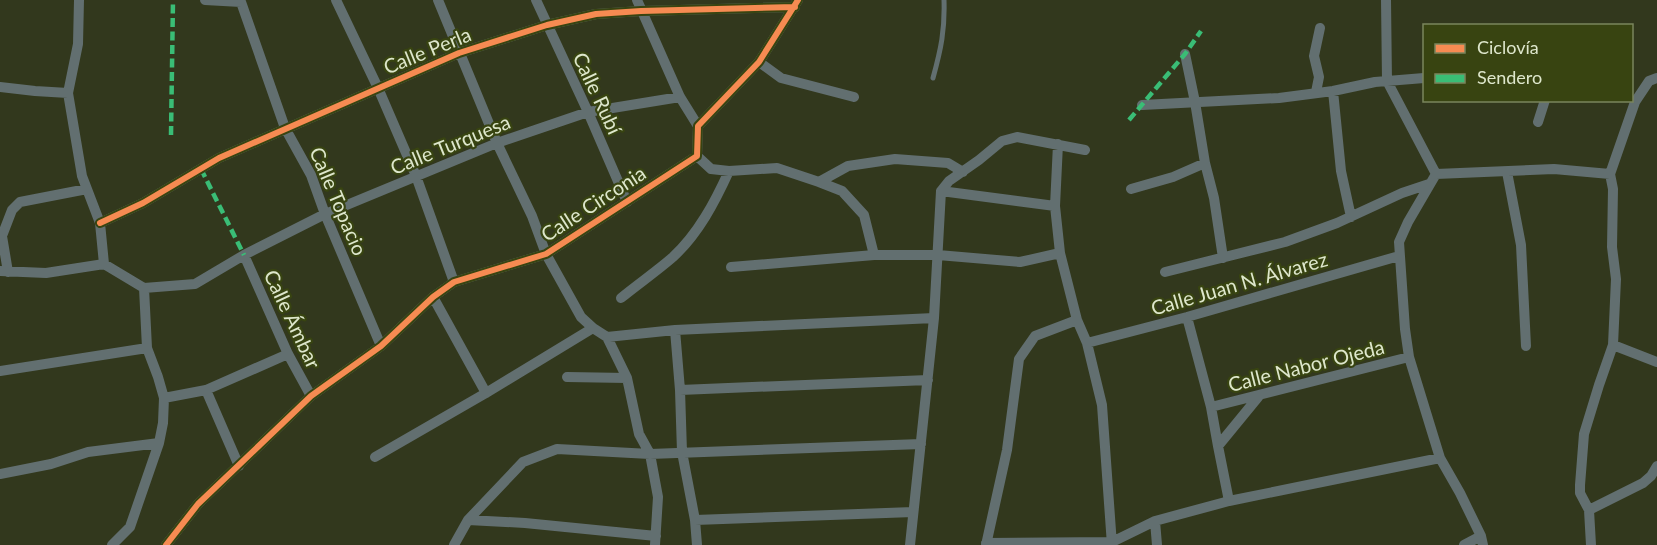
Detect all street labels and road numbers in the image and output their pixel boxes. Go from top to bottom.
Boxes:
street label: Calle Perla [380,22,474,78]
street label: Calle Rubí [569,48,628,139]
street label: Calle Turquesa [387,109,513,179]
street label: Calle Topacio [305,143,373,259]
street label: Calle Circonia [536,160,650,246]
street label: Calle Juan N. Álvarez [1148,246,1330,320]
street label: Calle Ámbar [260,266,327,373]
street label: Calle Nabor Ojeda [1225,334,1387,396]

